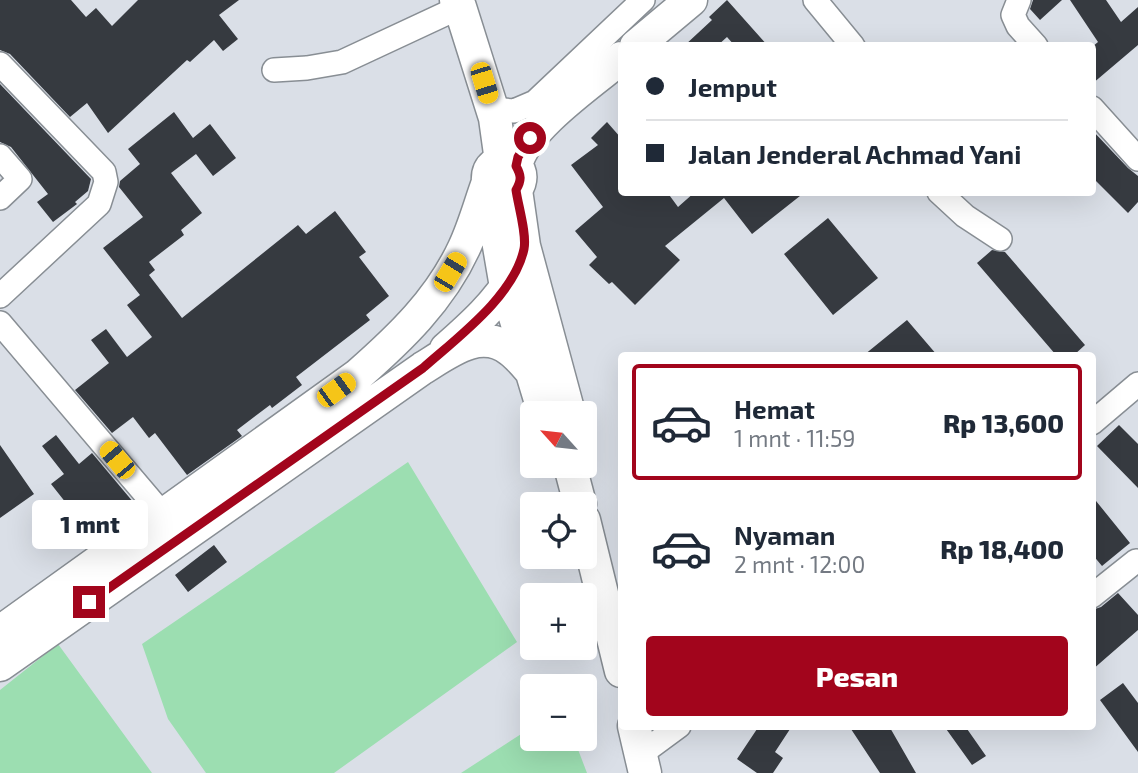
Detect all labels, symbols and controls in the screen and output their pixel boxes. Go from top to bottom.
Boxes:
car [468,60,501,106]
text: Jemput [688,71,777,102]
route start [514,122,546,154]
text: Jalan Jenderal Achmad Yani [688,138,1021,169]
car [431,249,470,295]
car [313,369,360,411]
icon: car [650,391,713,454]
text: Hemat [734,393,815,424]
north arrow [520,401,597,478]
map controls [520,401,597,751]
text: Rp 13,600 [943,407,1064,438]
text: 1 mnt · 11:59 [734,424,855,452]
car [96,437,139,483]
button: locate [520,492,597,569]
callout: 1 mnt [31,500,147,550]
text: 1 mnt [60,510,120,538]
icon: car [650,517,713,580]
text: Nyaman [734,519,835,550]
text: Rp 18,400 [940,533,1064,564]
text: 2 mnt · 12:00 [734,550,865,578]
button: + [520,583,597,660]
route end [73,586,105,618]
button: Pesan [646,636,1068,716]
button: − [520,674,597,751]

